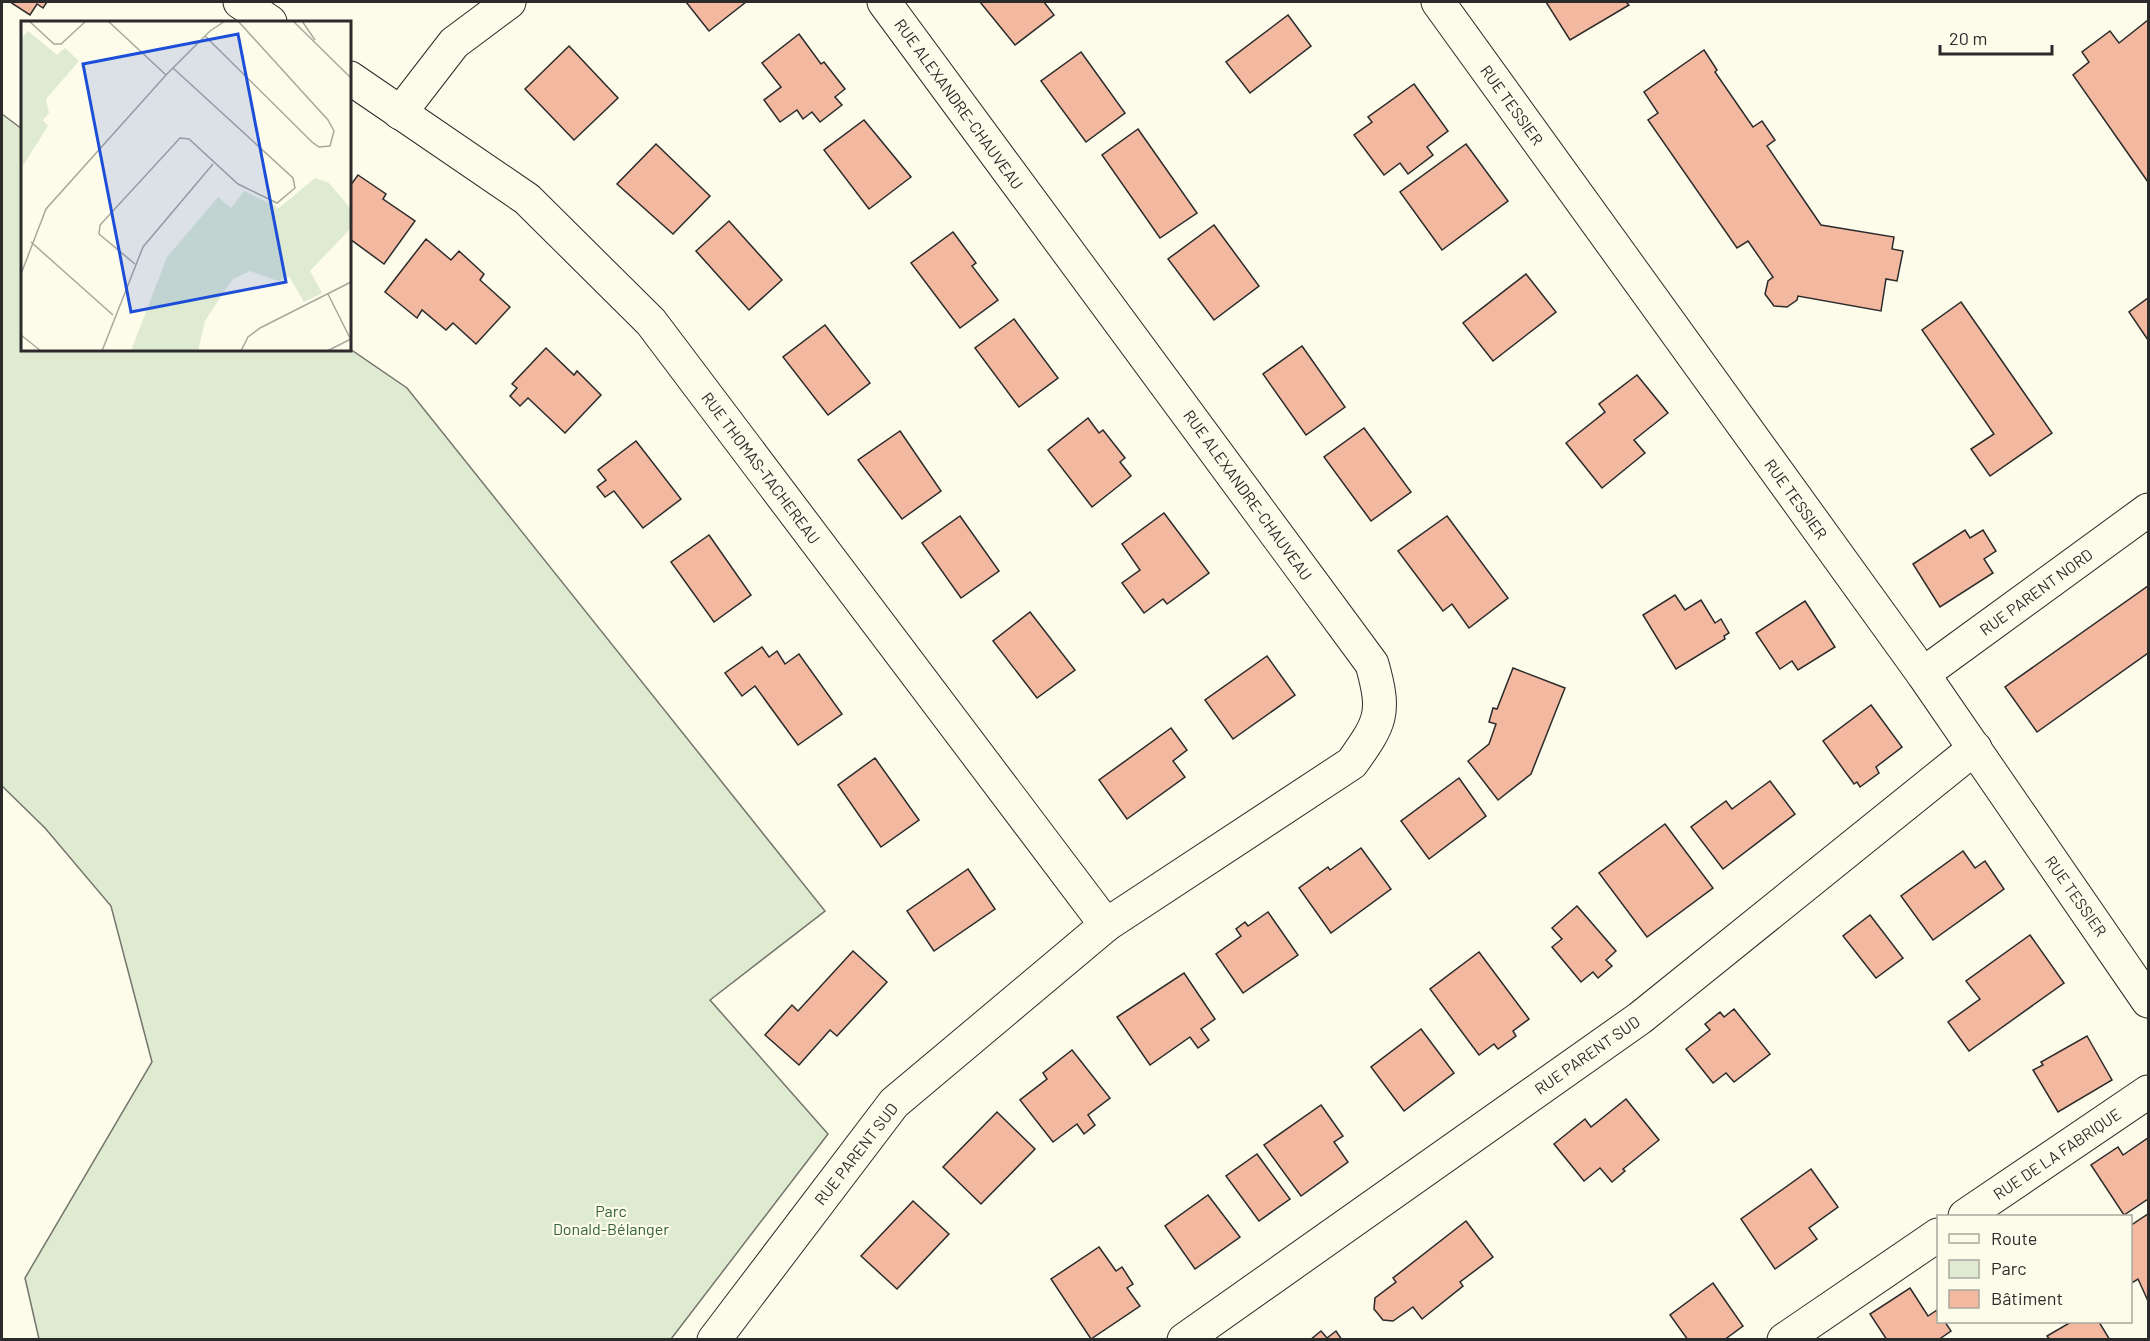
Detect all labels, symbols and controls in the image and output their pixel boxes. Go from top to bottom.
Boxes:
street label: RUE ALEXANDRE-CHAUVEAU [891,15,1028,193]
scale bar [1940,18,2052,56]
inset map [21,21,351,351]
text: 20 m [1949,27,1987,49]
street label: RUE TESSIER [1477,61,1548,149]
street label: RUE THOMAS-TACHEREAU [698,388,825,547]
street label: RUE ALEXANDRE-CHAUVEAU [1180,406,1317,584]
street label: RUE TESSIER [1761,455,1832,543]
street label: RUE PARENT NORD [1976,544,2096,639]
street label: RUE TESSIER [2042,852,2111,940]
street label: RUE PARENT SUD [1530,1011,1643,1098]
street label: RUE PARENT SUD [810,1099,901,1208]
street label: RUE DE LA FABRIQUE [1989,1104,2124,1203]
park label: Parc Donald-Bélanger [553,1201,669,1238]
legend [1937,1215,2132,1323]
text: Route [1991,1227,2037,1249]
text: Parc [1991,1257,2027,1279]
text: Bâtiment [1991,1287,2063,1309]

